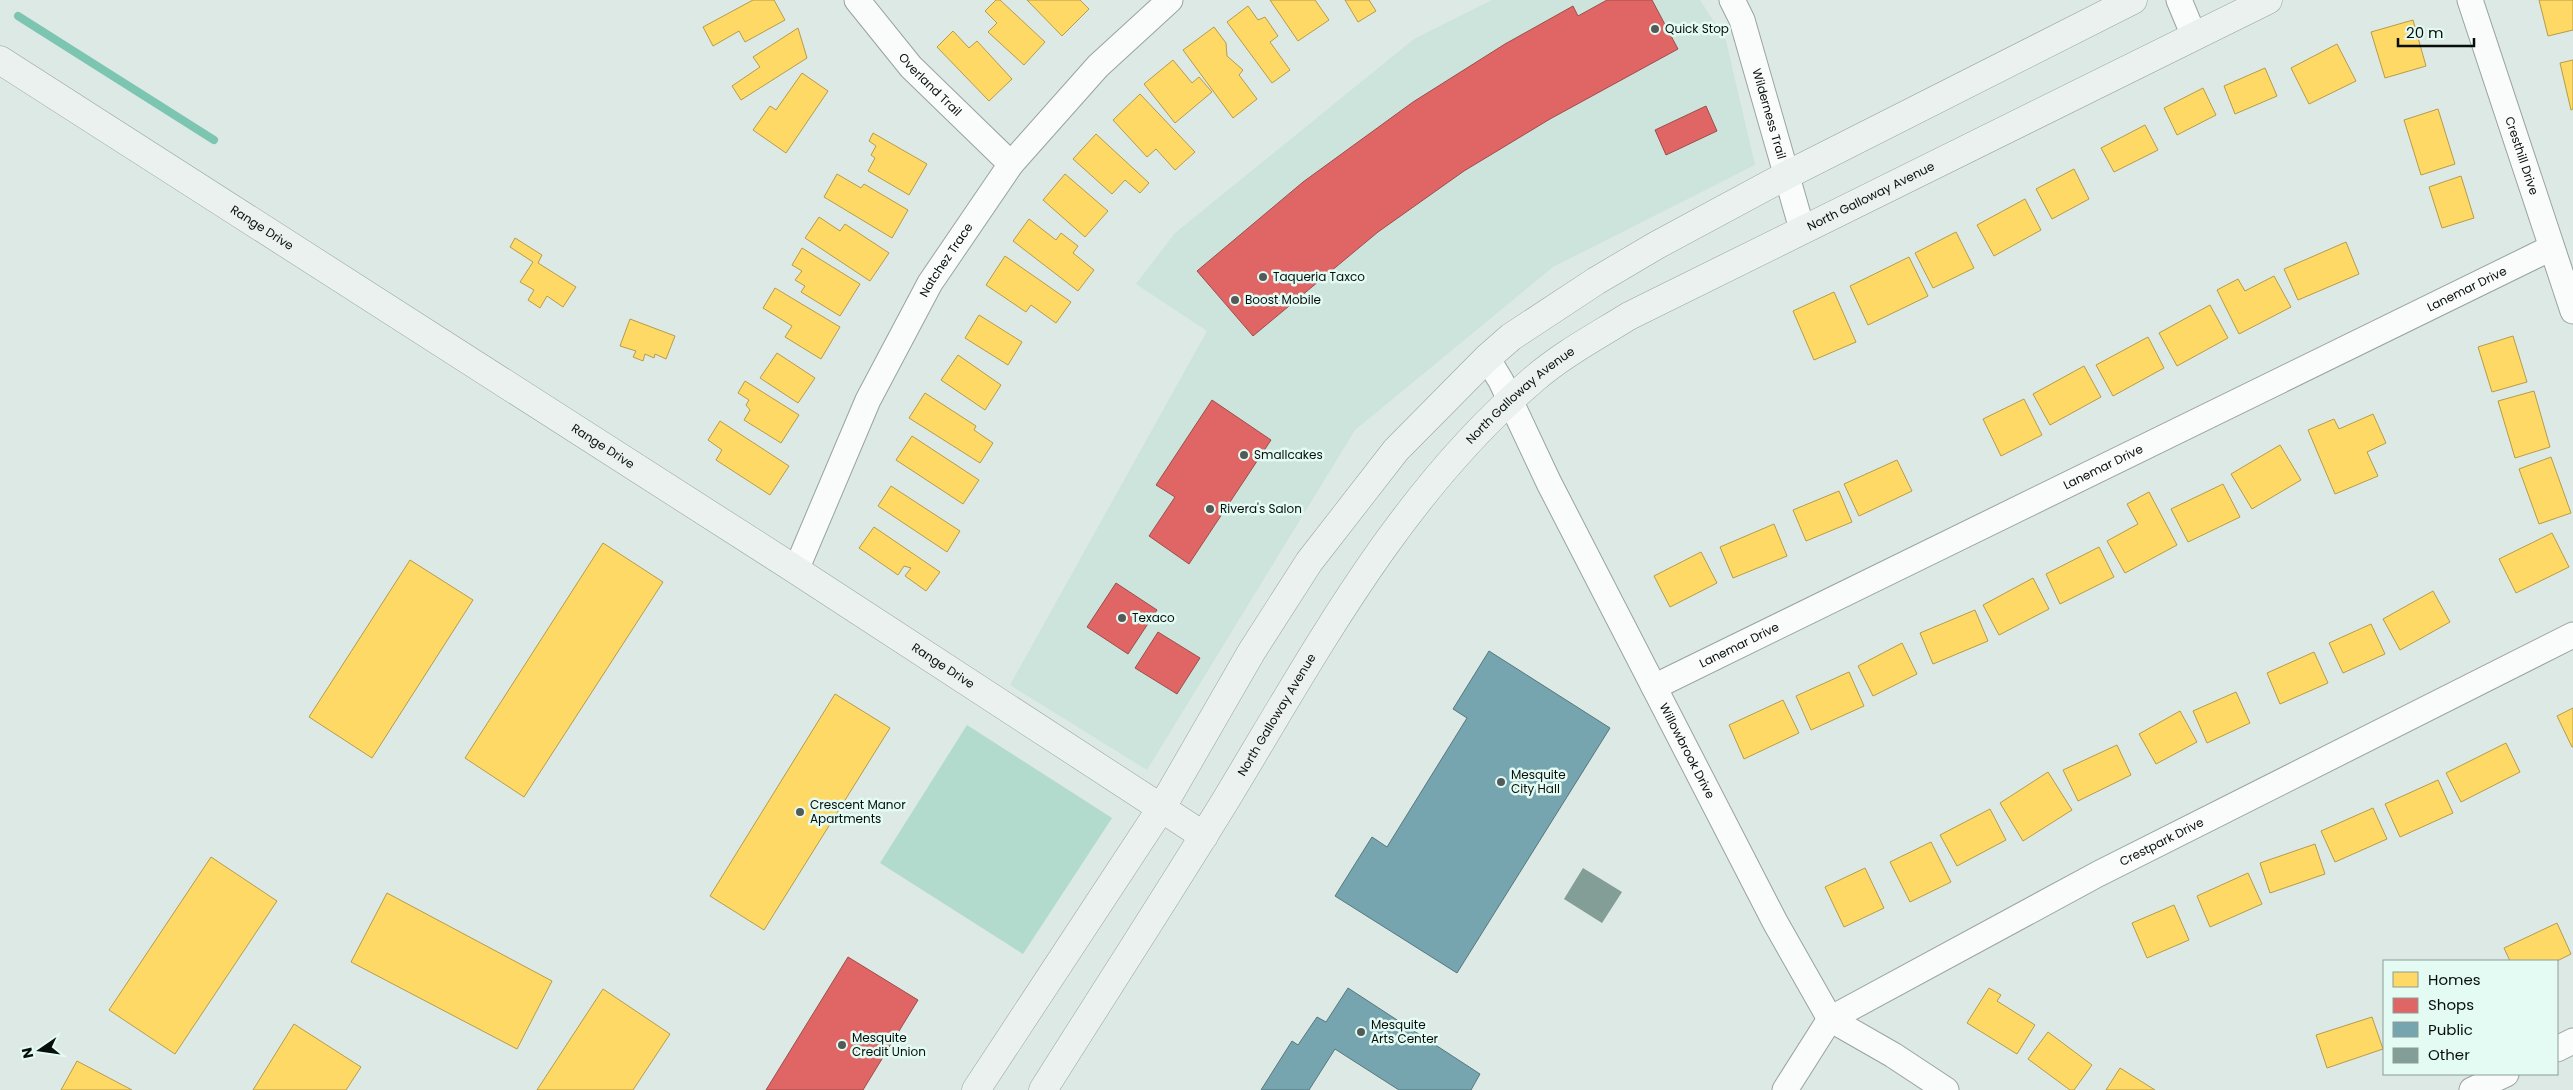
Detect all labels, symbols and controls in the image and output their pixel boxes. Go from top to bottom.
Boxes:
scale bar [2398,15,2474,47]
place label: Quick Stop [1665,20,1729,37]
text: 20 m [2406,22,2444,43]
marker: Quick Stop [1649,23,1661,35]
street label: Overland Trail [895,49,966,120]
street label: Wilderness Trail [1748,66,1791,161]
street label: Cresthill Drive [2501,114,2543,197]
street label: North Galloway Avenue [1804,157,1937,235]
street label: Range Drive [227,201,297,254]
street label: Natchez Trace [915,219,977,300]
street label: Lanemar Drive [2424,262,2509,315]
place label: Taqueria Taxco [1273,268,1365,285]
marker: Taqueria Taxco [1257,271,1269,283]
place label: Boost Mobile [1245,291,1321,308]
marker: Boost Mobile [1229,294,1241,306]
street label: North Galloway Avenue [1462,343,1578,448]
street label: Range Drive [568,419,638,472]
street label: Lanemar Drive [2060,440,2146,493]
place label: Smallcakes [1254,446,1323,463]
marker: Smallcakes [1238,449,1250,461]
place label: Rivera's Salon [1220,500,1302,517]
marker: Rivera's Salon [1204,503,1216,515]
place label: Texaco [1132,609,1175,626]
marker: Texaco [1116,612,1128,624]
street label: Lanemar Drive [1696,618,1782,671]
street label: Range Drive [909,639,978,692]
street label: North Galloway Avenue [1233,650,1320,779]
street label: Willowbrook Drive [1656,700,1719,802]
place label: Mesquite City Hall [1511,766,1566,797]
marker: Mesquite City Hall [1495,776,1507,788]
place label: Crescent Manor Apartments [810,796,906,827]
marker: Crescent Manor Apartments [794,806,806,818]
street label: Crestpark Drive [2116,813,2206,870]
legend [2383,960,2558,1075]
text: Homes [2428,969,2481,990]
text: Shops [2428,994,2474,1015]
place label: Mesquite Arts Center [1371,1016,1439,1047]
text: Public [2428,1019,2473,1040]
north arrow [15,1025,65,1075]
marker: Mesquite Arts Center [1355,1026,1367,1038]
place label: Mesquite Credit Union [852,1029,926,1060]
marker: Mesquite Credit Union [836,1039,848,1051]
text: Other [2428,1044,2470,1065]
text: N [16,1046,38,1060]

